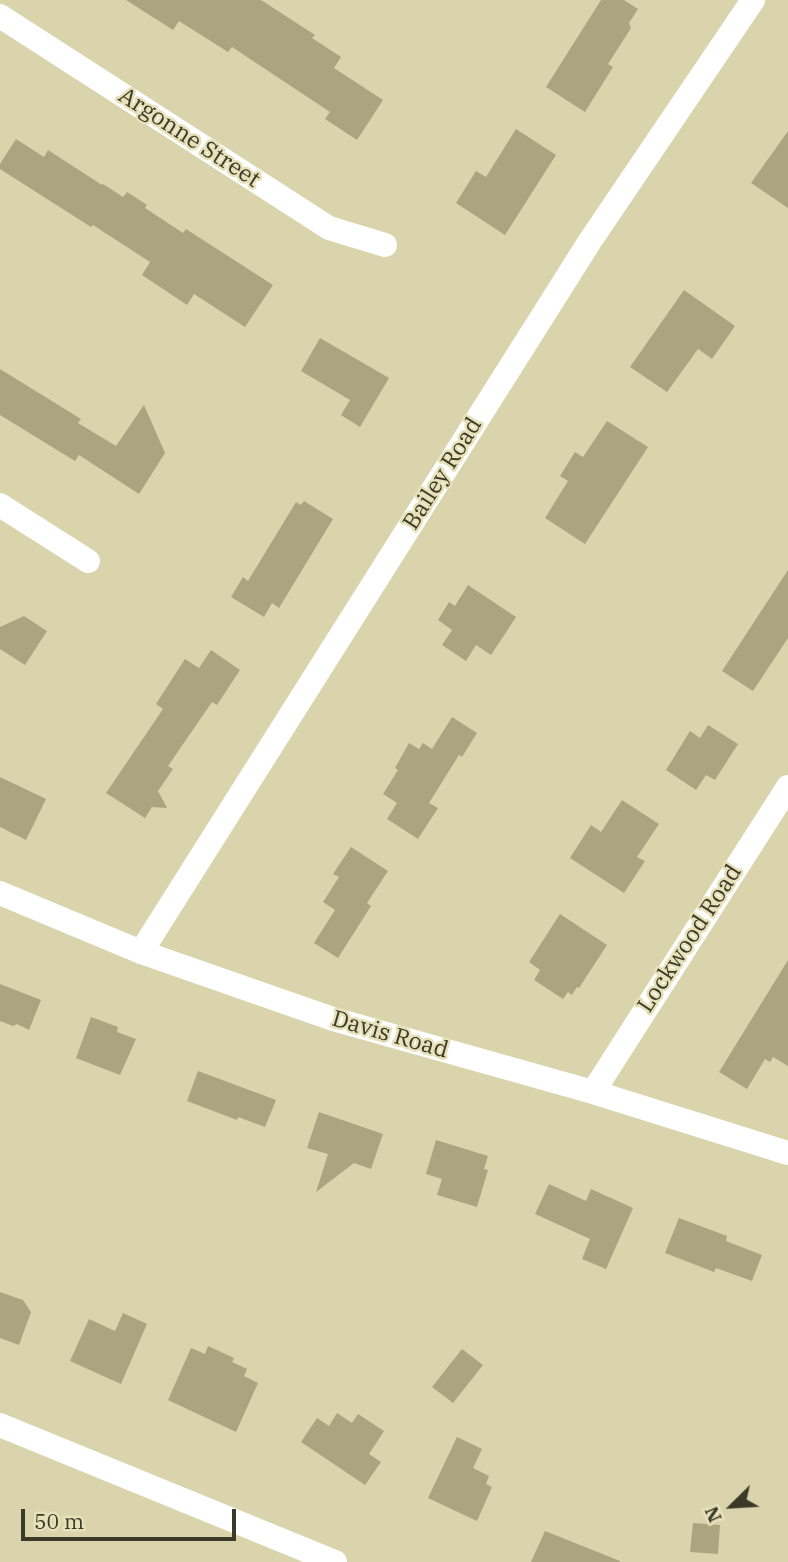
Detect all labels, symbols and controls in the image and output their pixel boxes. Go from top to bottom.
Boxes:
street label: Argonne Street [113,82,265,194]
street label: Bailey Road [398,413,488,535]
street label: Lockwood Road [632,860,748,1018]
street label: Davis Road [329,1005,451,1065]
north arrow [697,1471,767,1541]
scale bar [24,1496,240,1540]
text: N [699,1503,727,1526]
text: 50 m [34,1507,84,1535]

